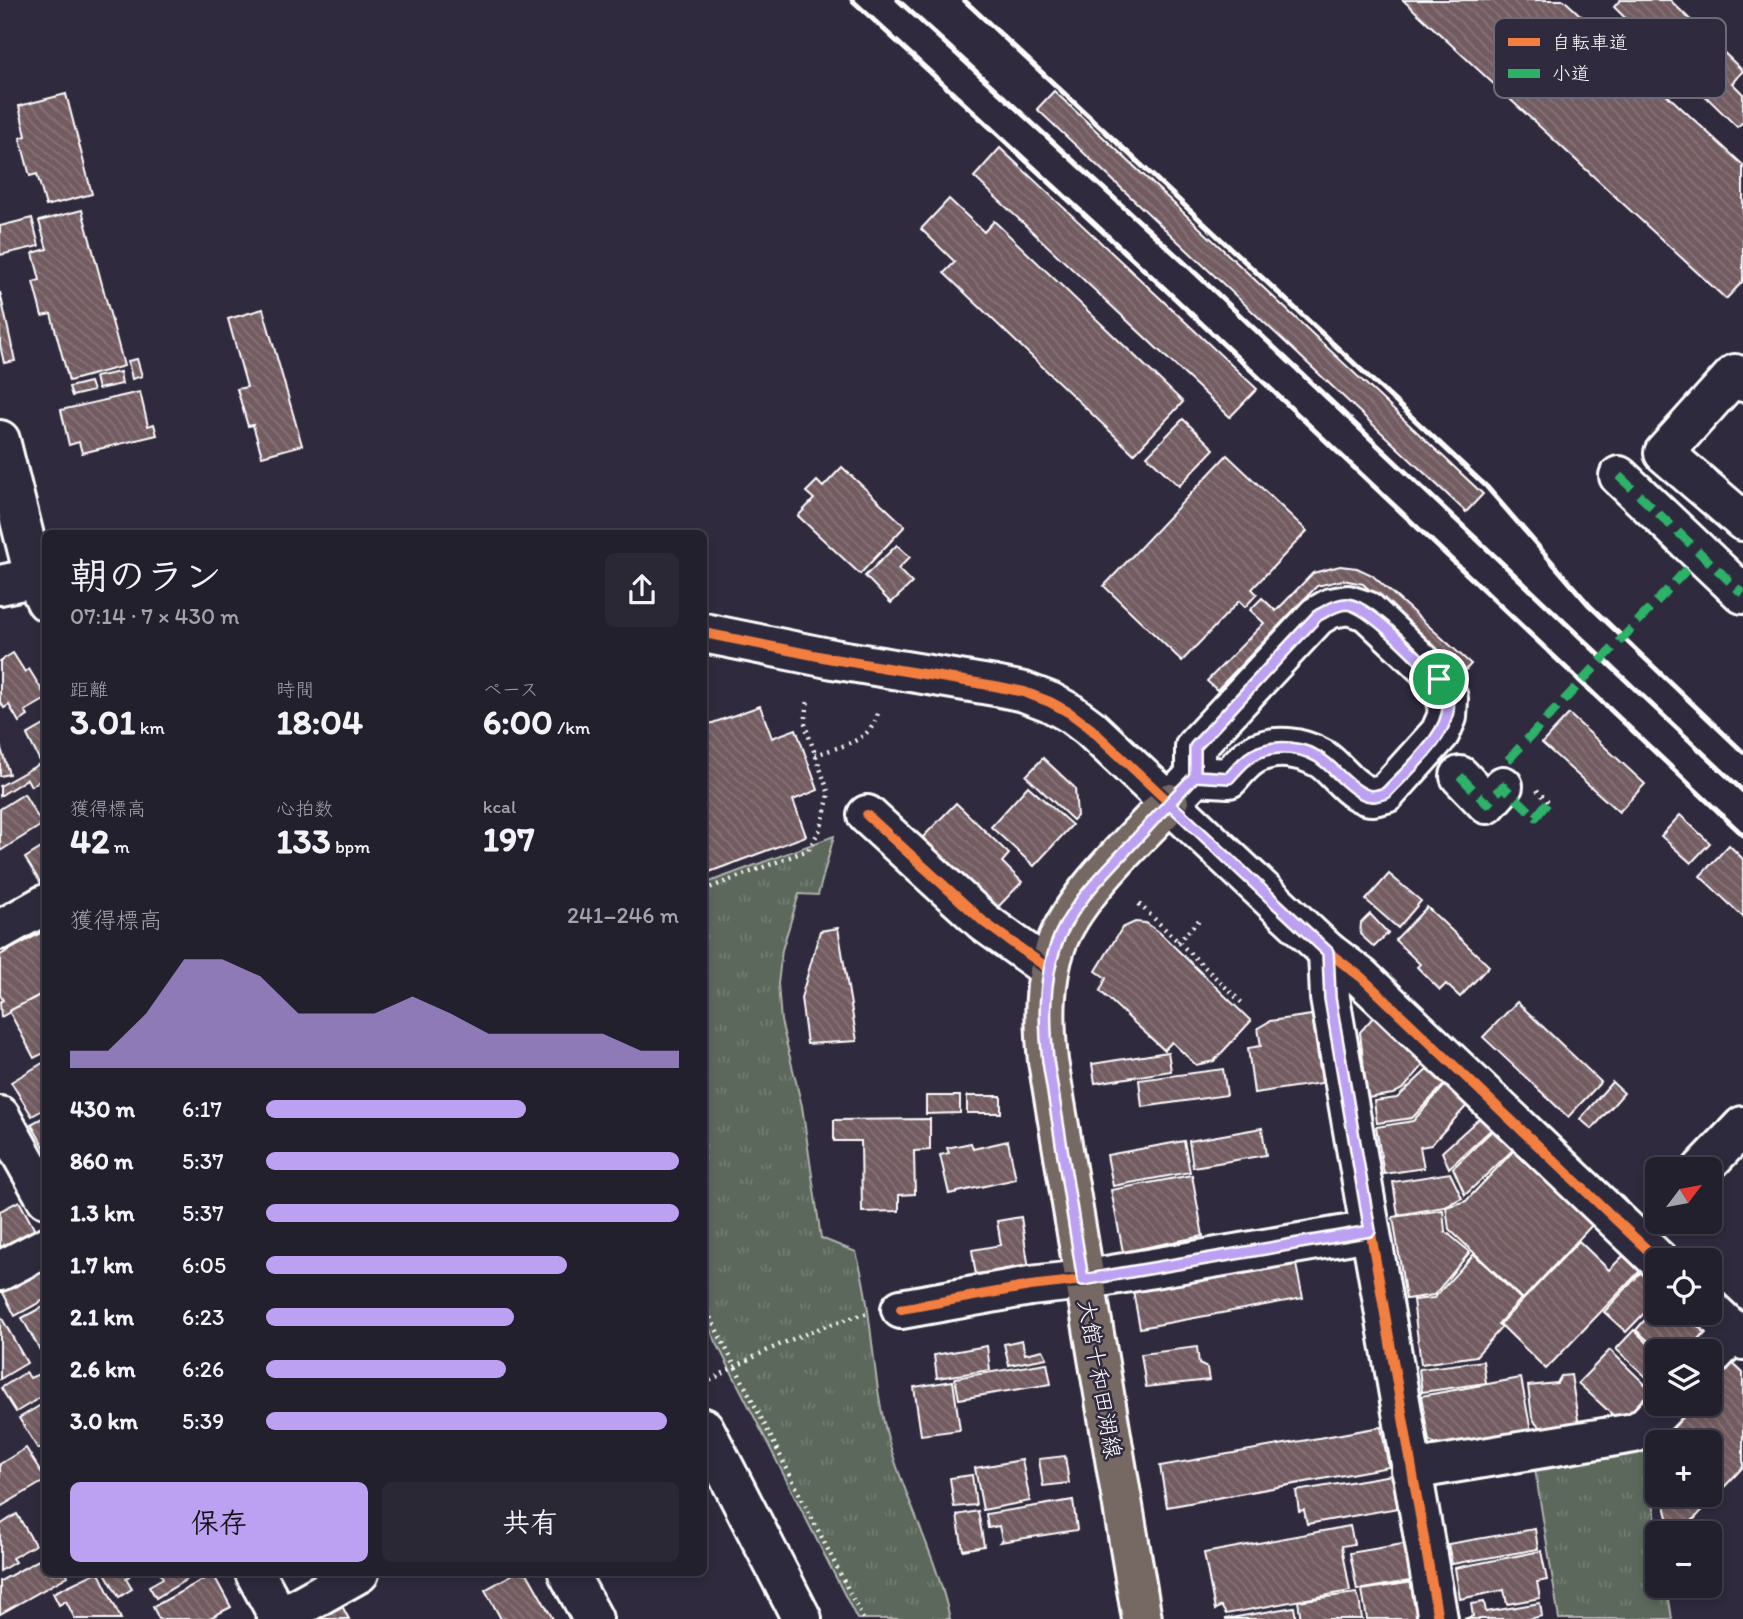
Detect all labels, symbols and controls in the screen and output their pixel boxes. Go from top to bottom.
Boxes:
legend [1494,18,1726,98]
text: 自転車道 [1552,31,1628,54]
text: 小道 [1552,62,1590,85]
text: 朝のラン [70,553,222,599]
button: share [605,553,679,627]
text: 07:14 · 7 × 430 m [70,602,240,630]
pin [1409,649,1469,709]
icon: arrive [1420,660,1458,698]
text: 距離 [70,678,108,701]
text: 時間 [276,678,314,701]
text: ペース [483,678,539,701]
text: 3.01 [70,701,136,743]
text: 18:04 [276,701,363,743]
text: 6:00 [483,701,553,743]
text: km [136,716,165,739]
text: /km [553,716,590,739]
text: kcal [483,795,516,818]
text: 獲得標高 [70,797,146,820]
text: 心拍数 [276,797,333,820]
text: 197 [483,818,535,860]
text: 42 [70,820,109,862]
text: 133 [276,820,331,862]
text: m [109,835,130,858]
text: bpm [331,835,370,858]
text: 241–246 m [567,901,679,929]
text: 獲得標高 [70,906,162,934]
text: 430 m [70,1095,135,1123]
text: 6:17 [182,1095,222,1123]
text: 860 m [70,1147,133,1175]
text: 5:37 [182,1147,224,1175]
north arrow [1645,1157,1722,1234]
map controls [1645,1157,1722,1598]
text: 1.3 km [70,1199,134,1227]
text: 5:37 [182,1199,224,1227]
button: locate [1645,1248,1722,1325]
text: 1.7 km [70,1251,133,1279]
text: 6:05 [182,1251,226,1279]
street label: 大館十和田湖線 [1072,1297,1128,1461]
text: 2.1 km [70,1303,134,1331]
text: 6:23 [182,1303,224,1331]
button: layers [1645,1339,1722,1416]
text: 2.6 km [70,1355,136,1383]
text: 6:26 [182,1355,224,1383]
text: 3.0 km [70,1407,138,1435]
text: 5:39 [182,1407,224,1435]
button: + [1645,1430,1722,1507]
button: 保存 [70,1482,368,1562]
button: 共有 [382,1482,679,1562]
button: − [1645,1521,1722,1598]

